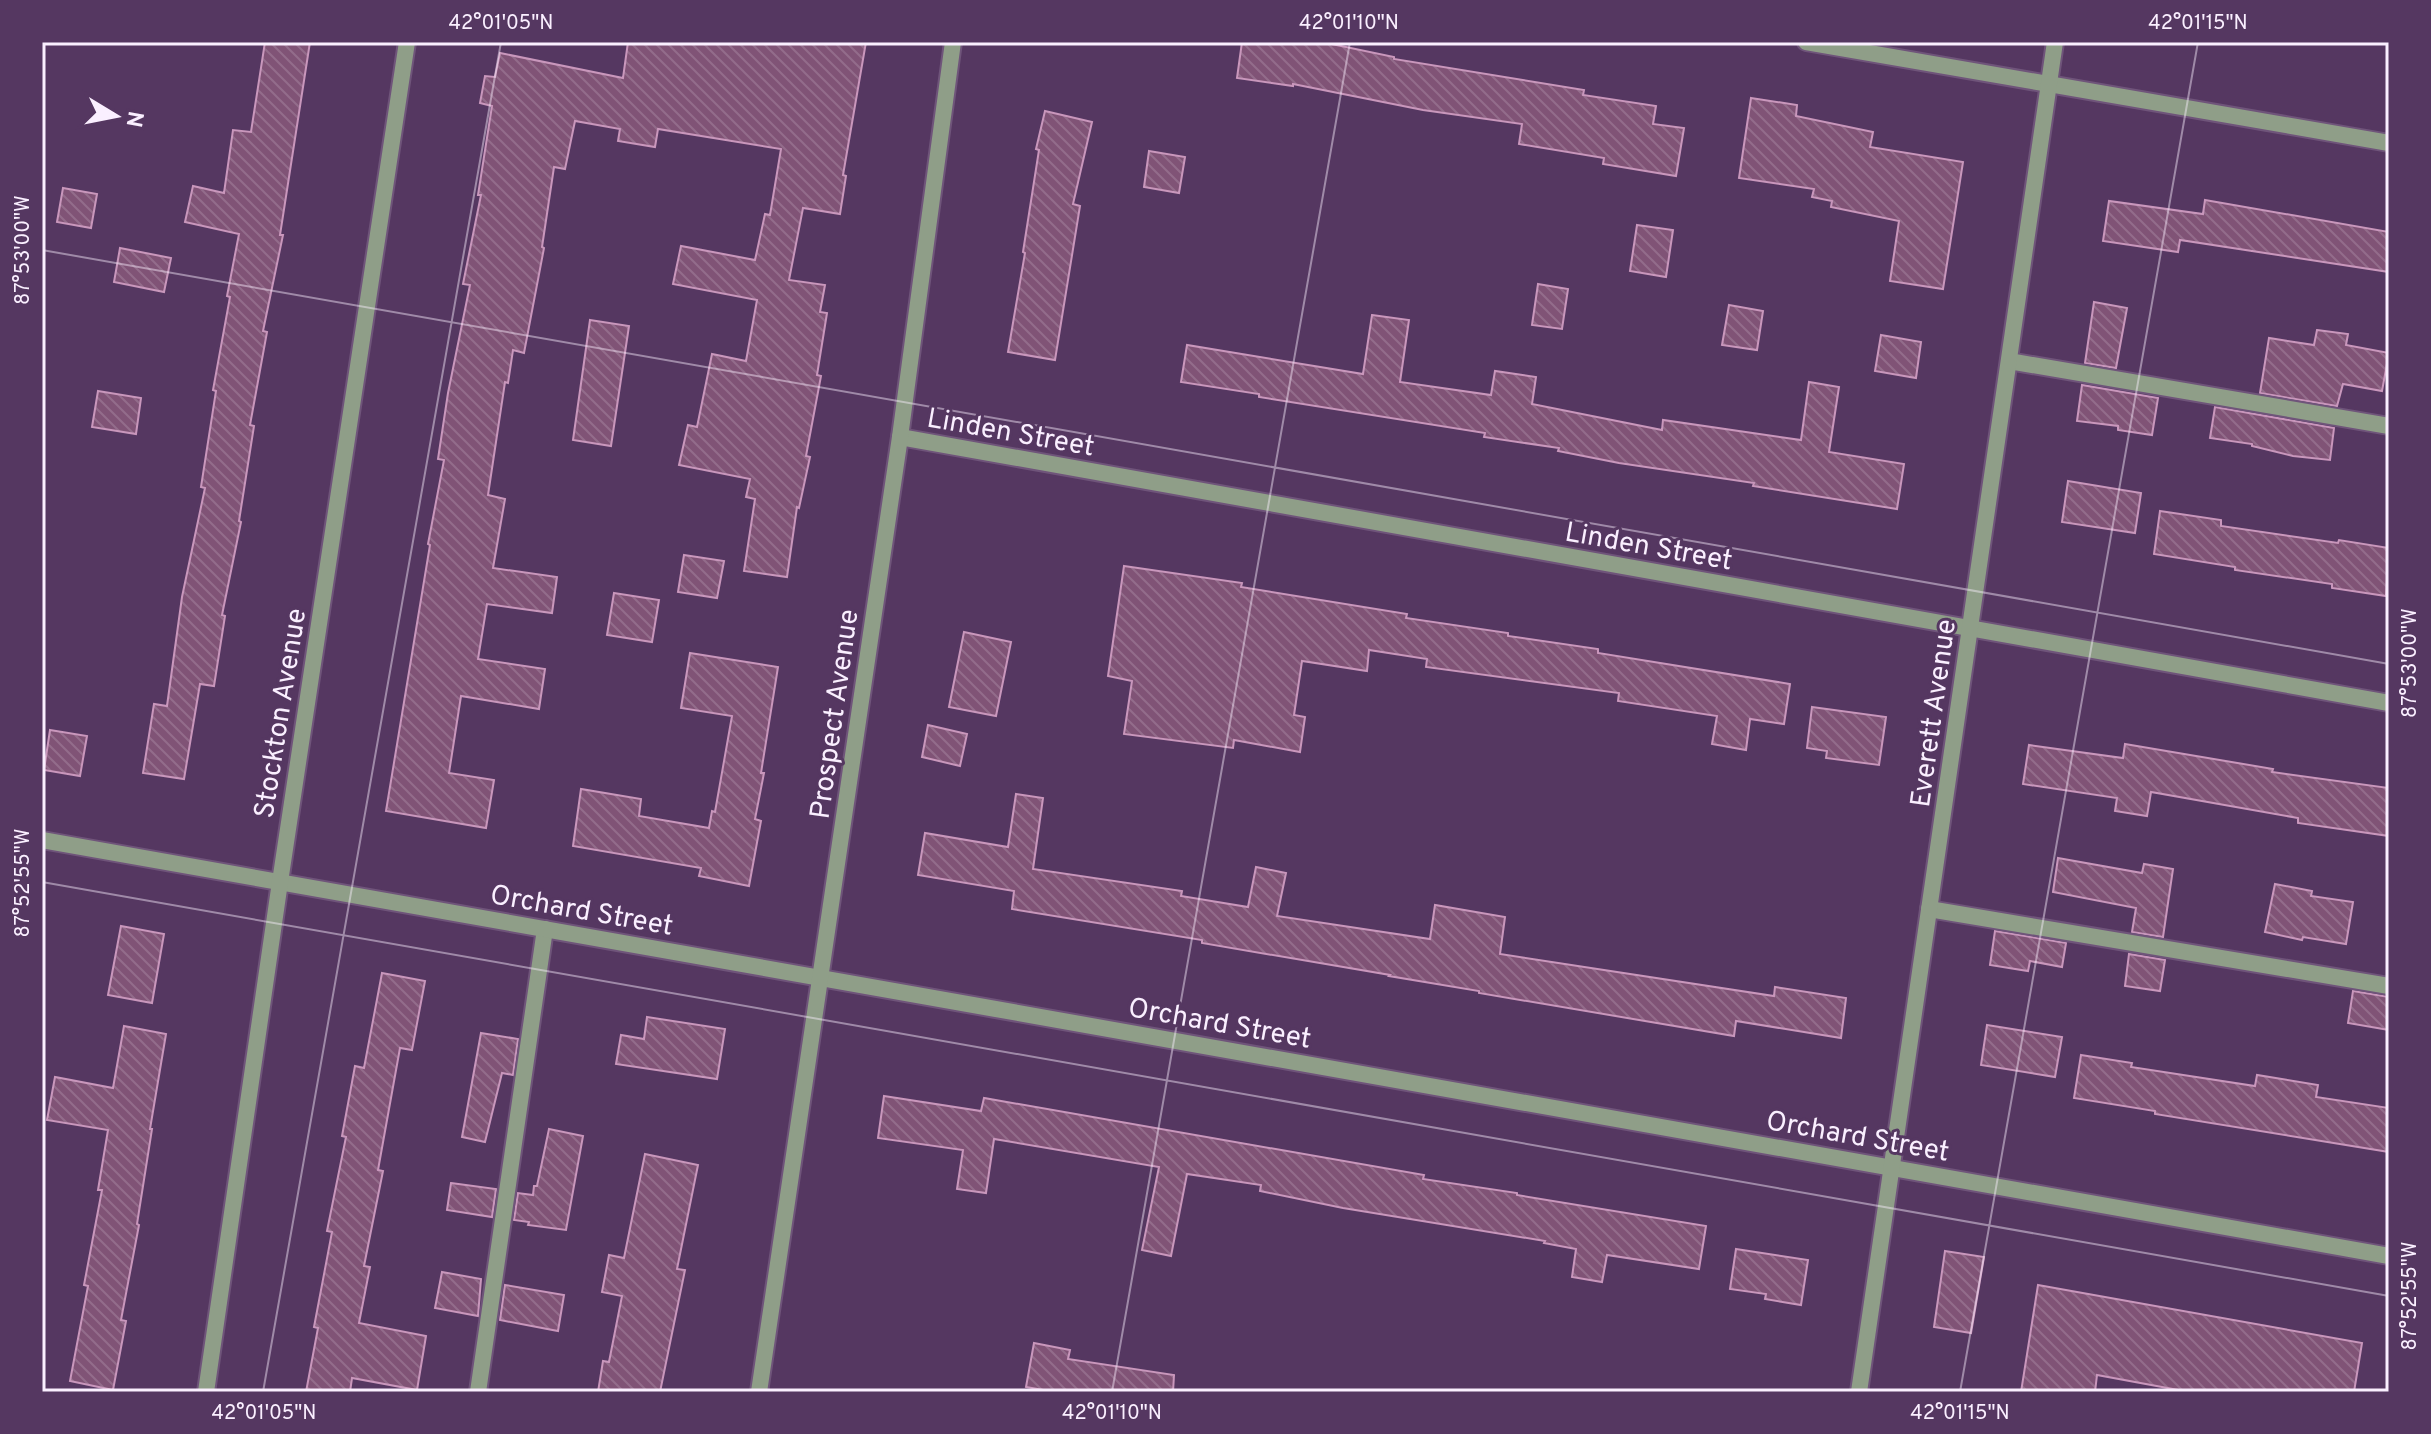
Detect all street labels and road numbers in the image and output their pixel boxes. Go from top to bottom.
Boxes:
street label: Linden Street [924,402,1097,466]
street label: Linden Street [1562,516,1735,580]
street label: Stockton Avenue [248,606,316,821]
street label: Prospect Avenue [803,607,869,822]
street label: Everett Avenue [1904,617,1966,810]
street label: Orchard Street [487,878,676,946]
street label: Orchard Street [1125,991,1314,1059]
street label: Orchard Street [1763,1104,1952,1172]

